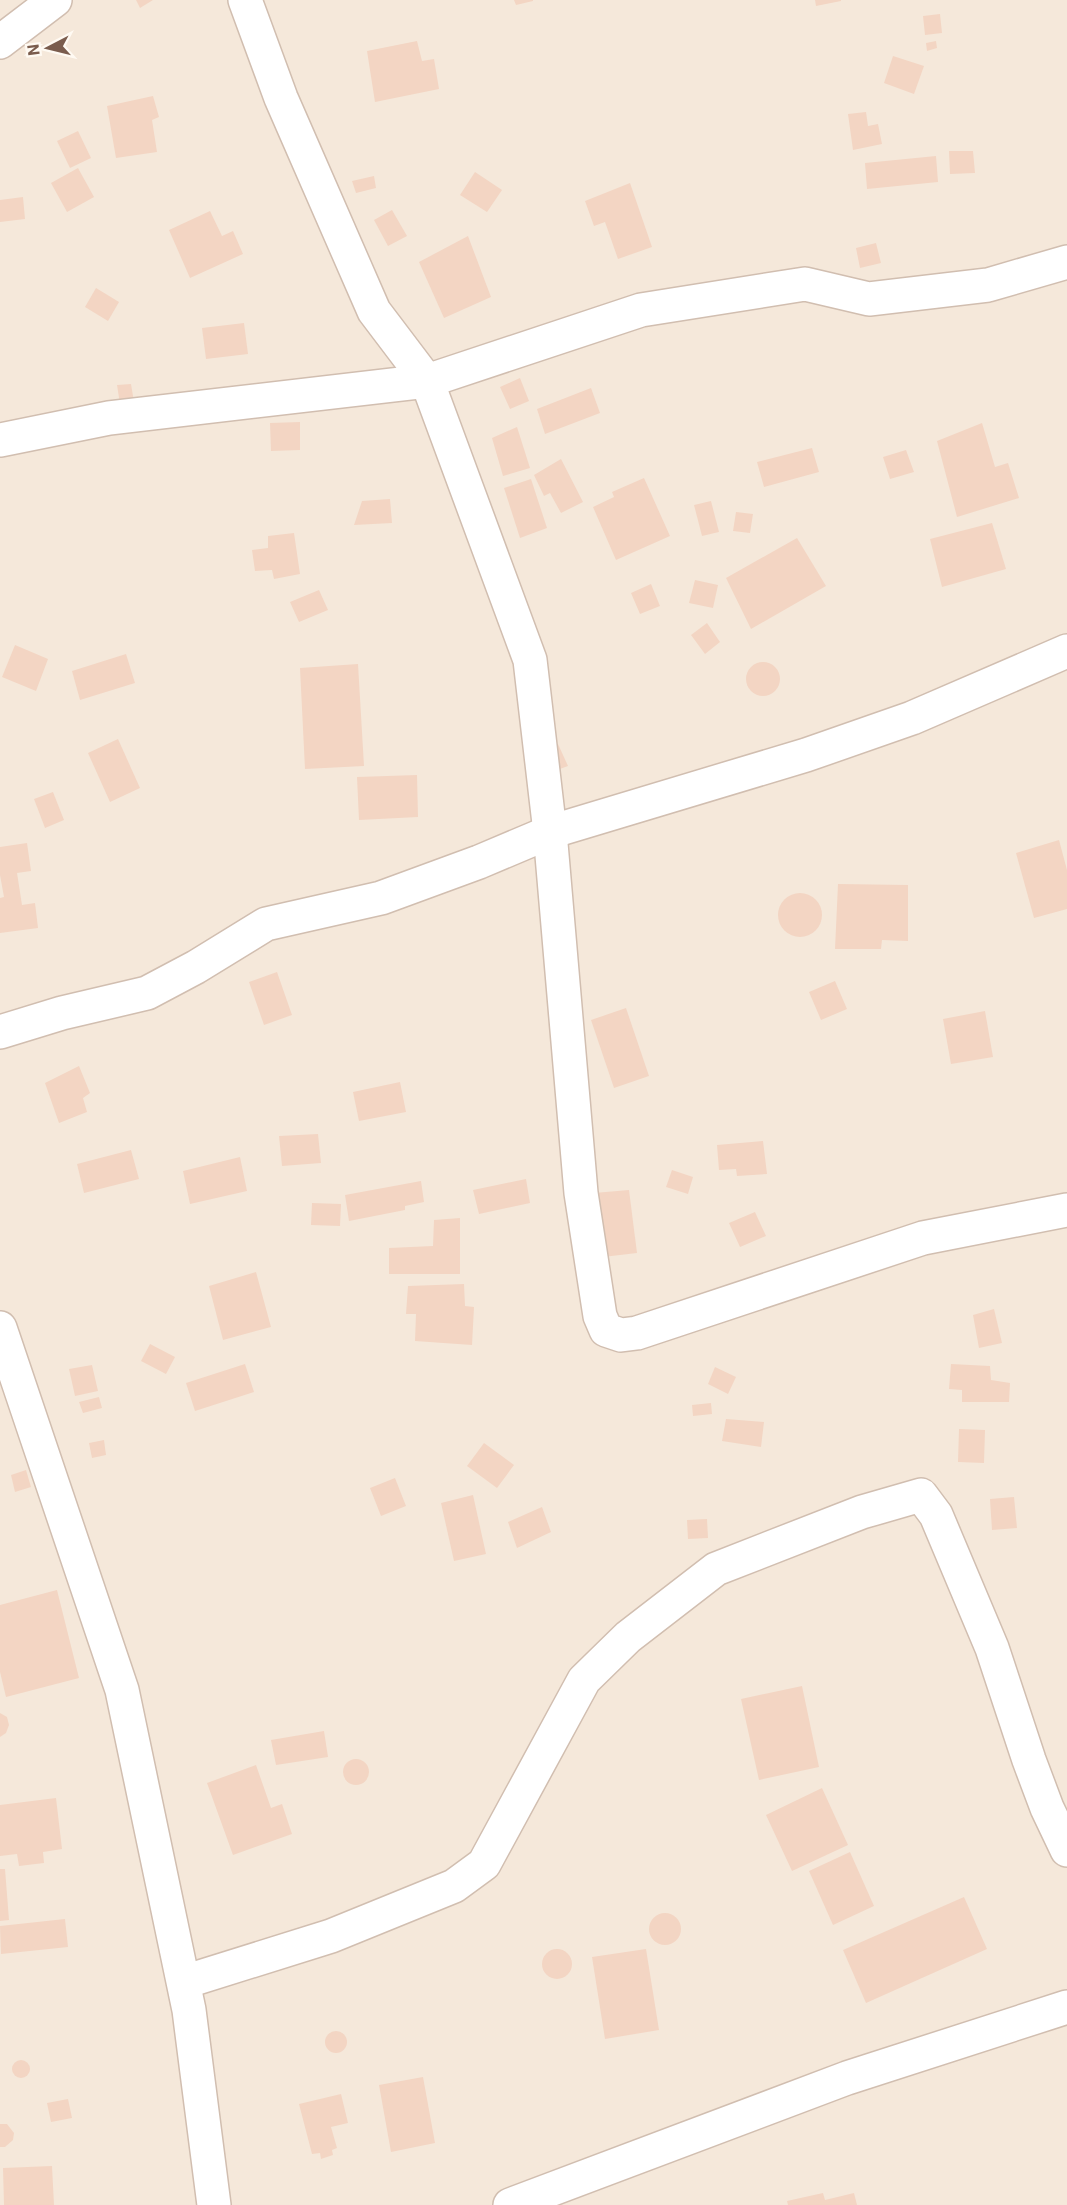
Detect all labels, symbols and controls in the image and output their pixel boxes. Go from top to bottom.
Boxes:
north arrow [18,18,78,78]
text: N [23,43,44,57]

